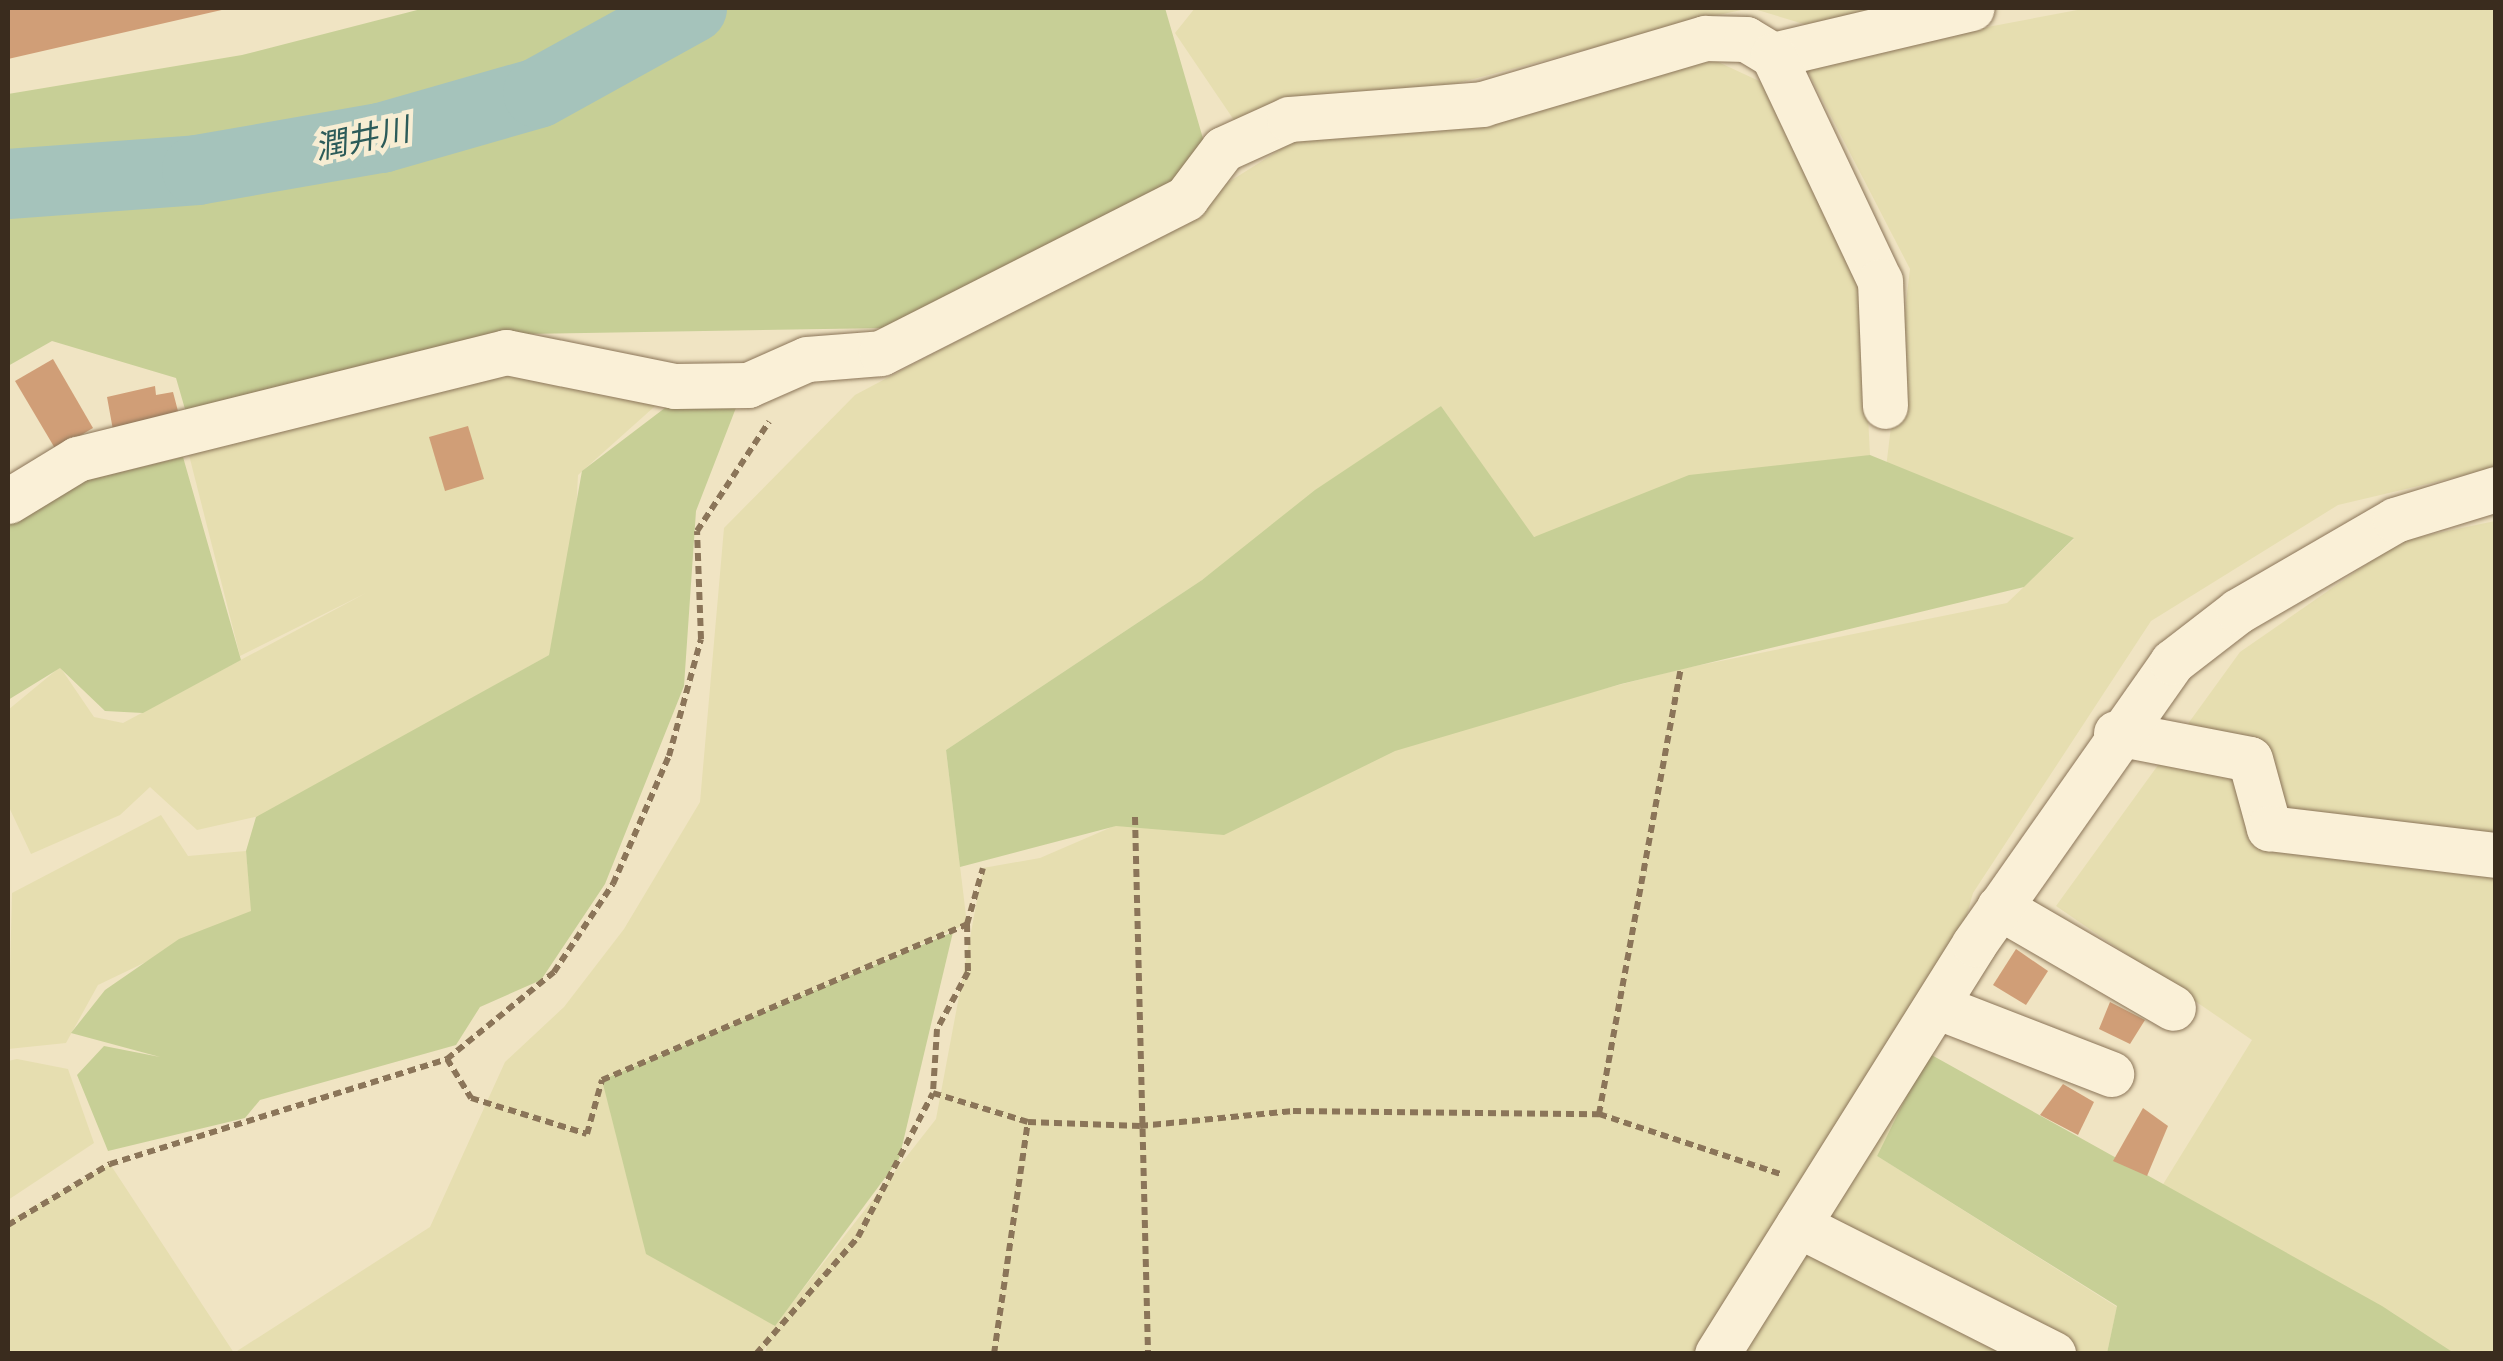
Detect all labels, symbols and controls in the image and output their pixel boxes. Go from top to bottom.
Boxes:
water label: 潤井川 [311,110,413,168]

